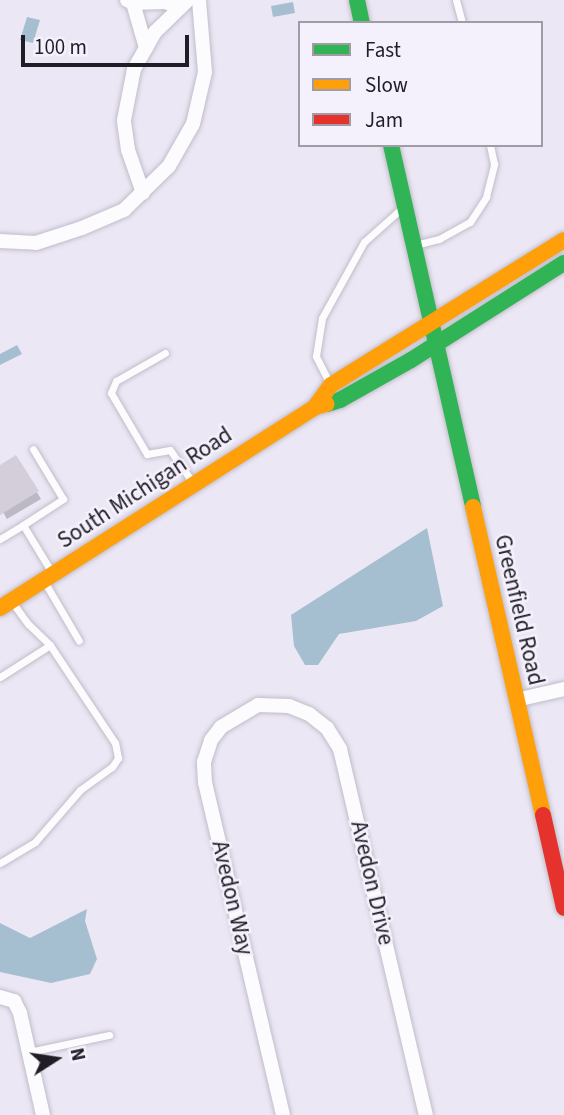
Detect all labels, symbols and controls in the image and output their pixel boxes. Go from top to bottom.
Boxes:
scale bar [24,21,192,65]
legend [298,21,543,147]
text: 100 m [34,32,87,62]
text: Fast [365,35,401,65]
text: Slow [365,70,408,100]
text: Jam [365,105,403,135]
street label: South Michigan Road [53,421,237,555]
street label: Greenfield Road [488,532,550,688]
street label: Avedon Drive [344,818,400,948]
street label: Avedon Way [205,838,259,958]
north arrow [21,1024,91,1094]
text: N [63,1046,92,1064]

